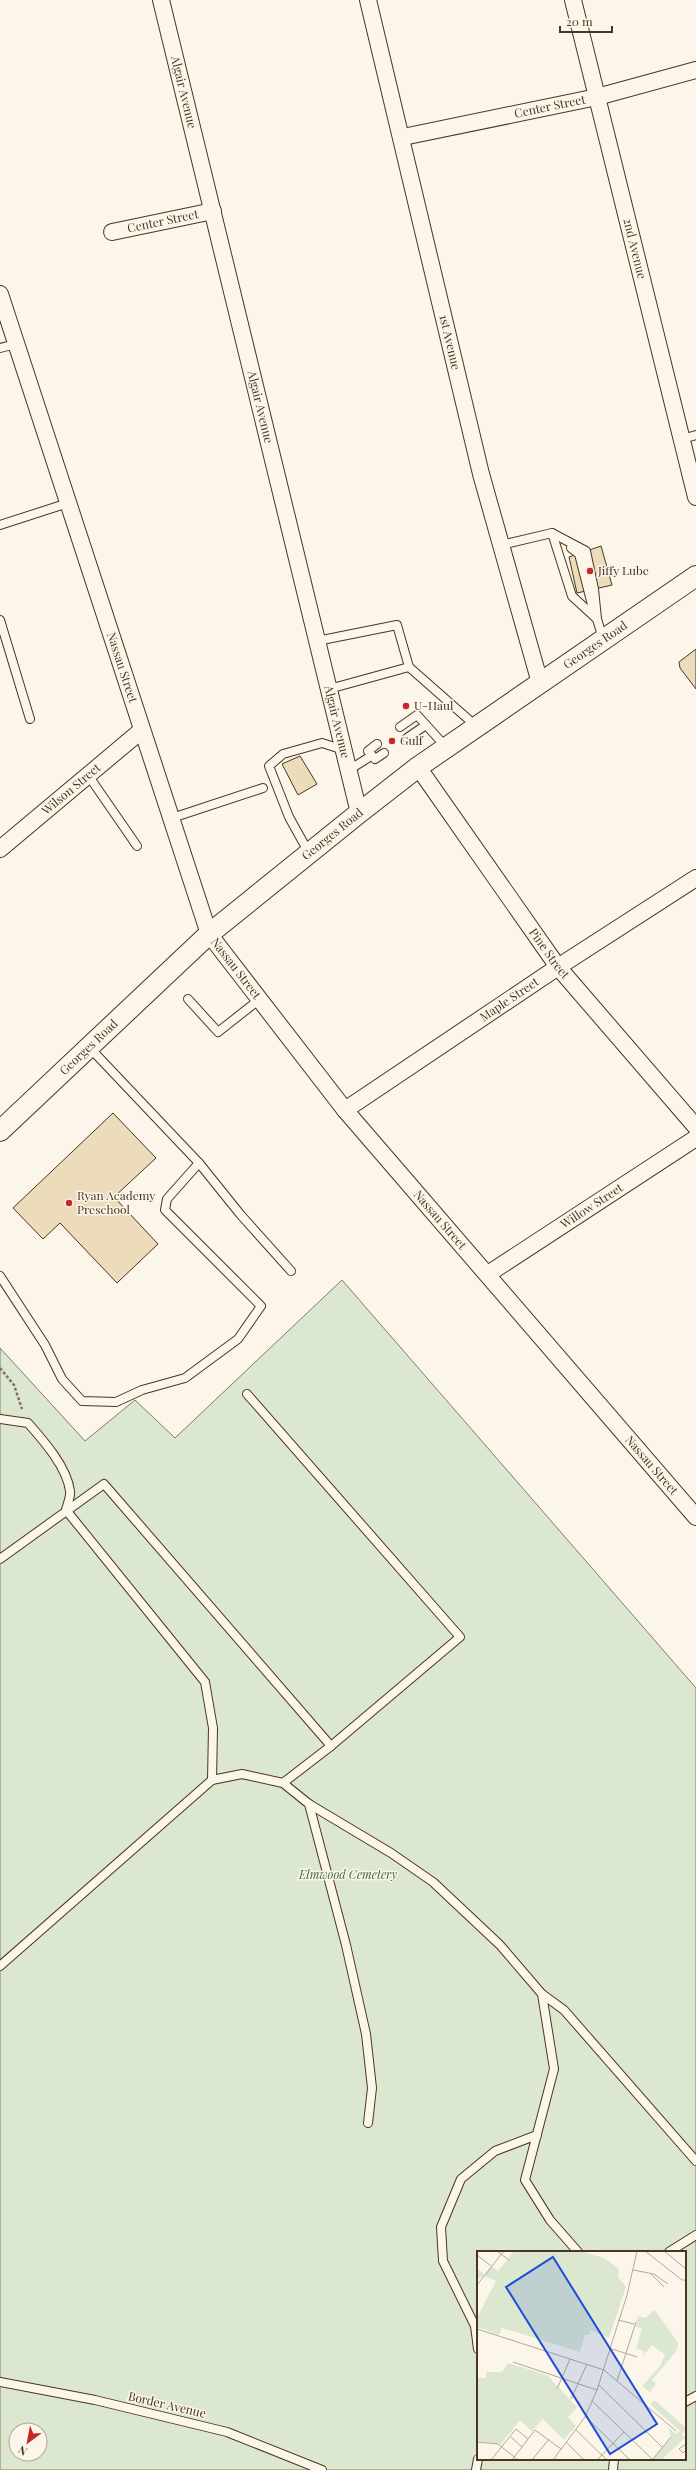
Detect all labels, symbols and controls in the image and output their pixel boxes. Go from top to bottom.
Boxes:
scale bar [560,8,612,34]
text: 20 m [566,13,593,29]
street label: Algair Avenue [168,53,201,130]
street label: Center Street [513,90,587,121]
street label: Center Street [126,205,200,236]
street label: 2nd Avenue [620,216,651,280]
street label: 1st Avenue [436,313,465,371]
street label: Algair Avenue [244,368,278,445]
place label: Jiffy Lube [597,562,649,578]
marker: Jiffy Lube [585,566,595,576]
street label: Georges Road [560,617,630,672]
street label: Nassau Street [104,630,142,705]
street label: Algair Avenue [321,683,354,760]
place label: U-Haul [414,697,454,713]
marker: U-Haul [401,701,411,711]
place label: Gulf [400,732,424,748]
marker: Gulf [387,736,397,746]
street label: Wilson Street [37,759,104,818]
street label: Georges Road [298,804,366,863]
street label: Pine Street [526,924,574,982]
street label: Nassau Street [208,934,266,1002]
street label: Maple Street [476,973,542,1024]
street label: Georges Road [56,1015,121,1078]
street label: Willow Street [556,1179,626,1232]
street label: Nassau Street [411,1186,471,1253]
place label: Ryan Academy Preschool [77,1187,155,1217]
marker: Ryan Academy Preschool [64,1198,74,1208]
street label: Nassau Street [622,1432,683,1498]
park label: Elmwood Cemetery [298,1866,397,1882]
inset map [477,2251,686,2460]
street label: Border Avenue [127,2387,208,2421]
north arrow [8,2422,48,2462]
text: N [15,2442,30,2459]

